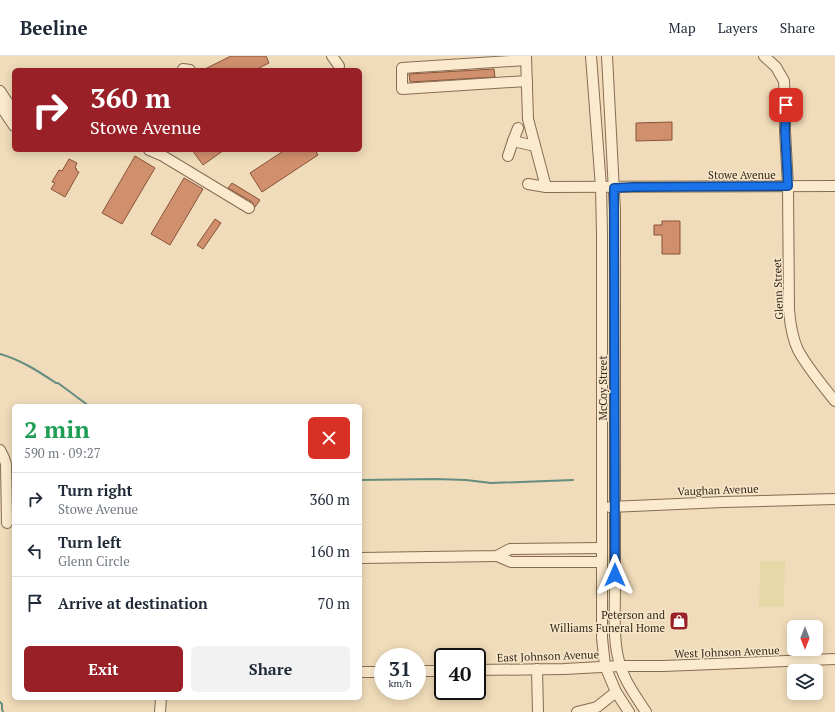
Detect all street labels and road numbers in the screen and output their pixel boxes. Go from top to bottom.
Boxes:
street label: Stowe Avenue [708,168,776,182]
street label: Glenn Street [770,258,786,320]
street label: McCoy Street [596,356,610,420]
street label: Vaughan Avenue [677,482,759,498]
street label: West Johnson Avenue [674,643,780,661]
street label: East Johnson Avenue [497,647,600,665]

